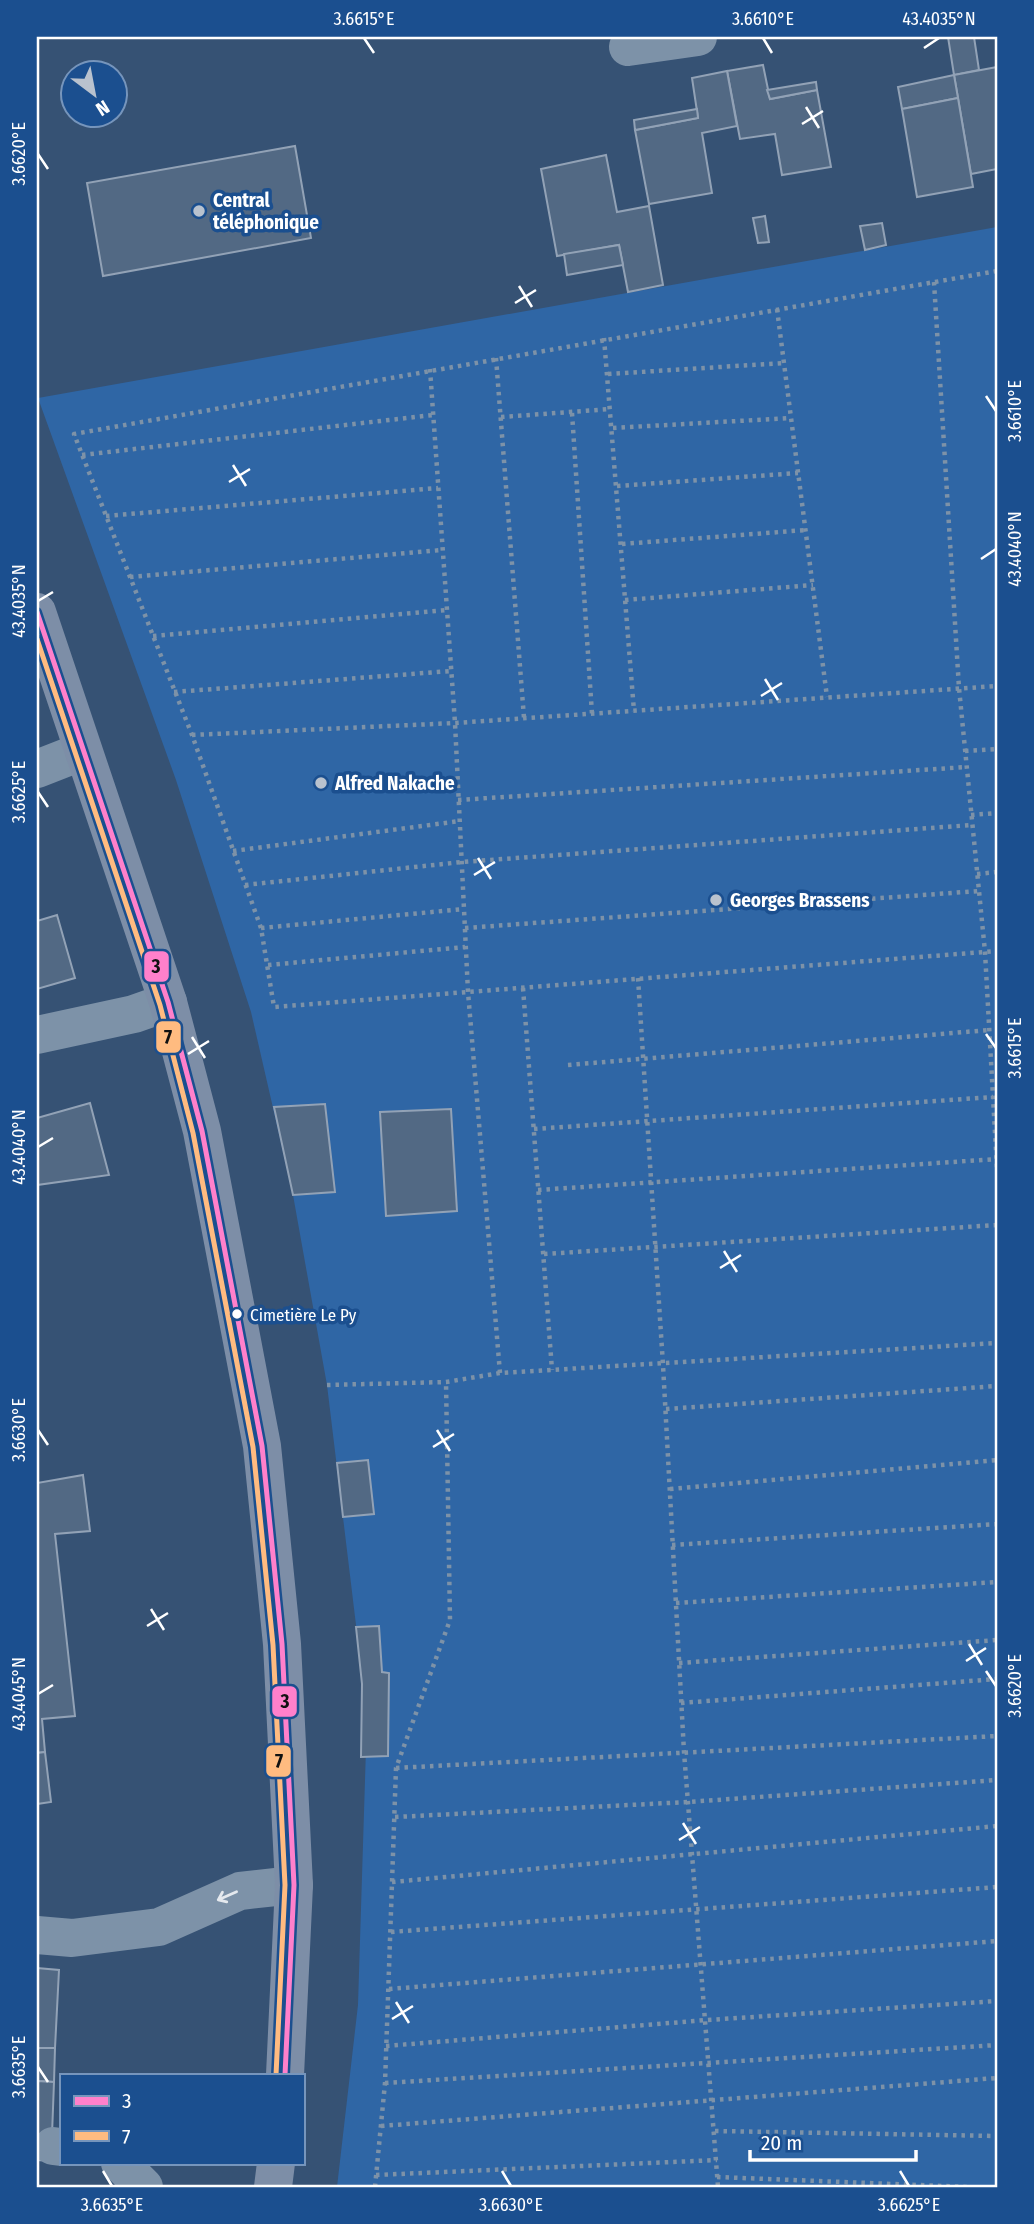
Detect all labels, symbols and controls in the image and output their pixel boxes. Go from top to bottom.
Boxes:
text: 3.6615°E [334,8,394,30]
text: 3.6610°E [732,8,794,30]
text: 43.4035°N [902,8,976,30]
north arrow [60,60,130,130]
text: N [92,95,114,121]
text: 3.6620°E [8,122,30,186]
place label: Central téléphonique [213,189,319,234]
marker: Central téléphonique [191,203,207,219]
text: 3.6610°E [1004,380,1026,442]
text: 43.4040°N [1004,511,1026,587]
text: 43.4035°N [8,564,30,638]
text: 3.6625°E [8,761,30,823]
place label: Alfred Nakache [334,772,455,795]
marker: Alfred Nakache [313,775,329,791]
place label: Georges Brassens [730,889,870,912]
marker: Georges Brassens [708,892,724,908]
line badge: 3 [143,950,170,983]
text: 3 [151,955,161,978]
text: 3.6615°E [1004,1018,1026,1078]
line badge: 7 [155,1020,182,1054]
text: 7 [164,1026,172,1049]
text: 43.4040°N [8,1109,30,1185]
place label: Cimetière Le Py [250,1305,357,1326]
marker: Cimetière Le Py [230,1307,244,1321]
text: 3.6630°E [8,1398,30,1462]
text: 3.6620°E [1004,1654,1026,1718]
text: 43.4045°N [8,1657,30,1731]
line badge: 3 [271,1685,298,1718]
text: 3 [280,1690,290,1713]
line badge: 7 [265,1744,292,1778]
text: 7 [275,1750,283,1773]
one-way arrow [217,1890,239,1903]
text: 3.6635°E [8,2036,30,2098]
legend [60,2074,304,2164]
text: 3 [122,2088,131,2114]
scale bar [750,2119,917,2163]
text: 7 [122,2124,131,2150]
text: 20 m [761,2130,802,2156]
text: 3.6635°E [81,2194,143,2216]
text: 3.6630°E [479,2194,543,2216]
text: 3.6625°E [878,2194,940,2216]

